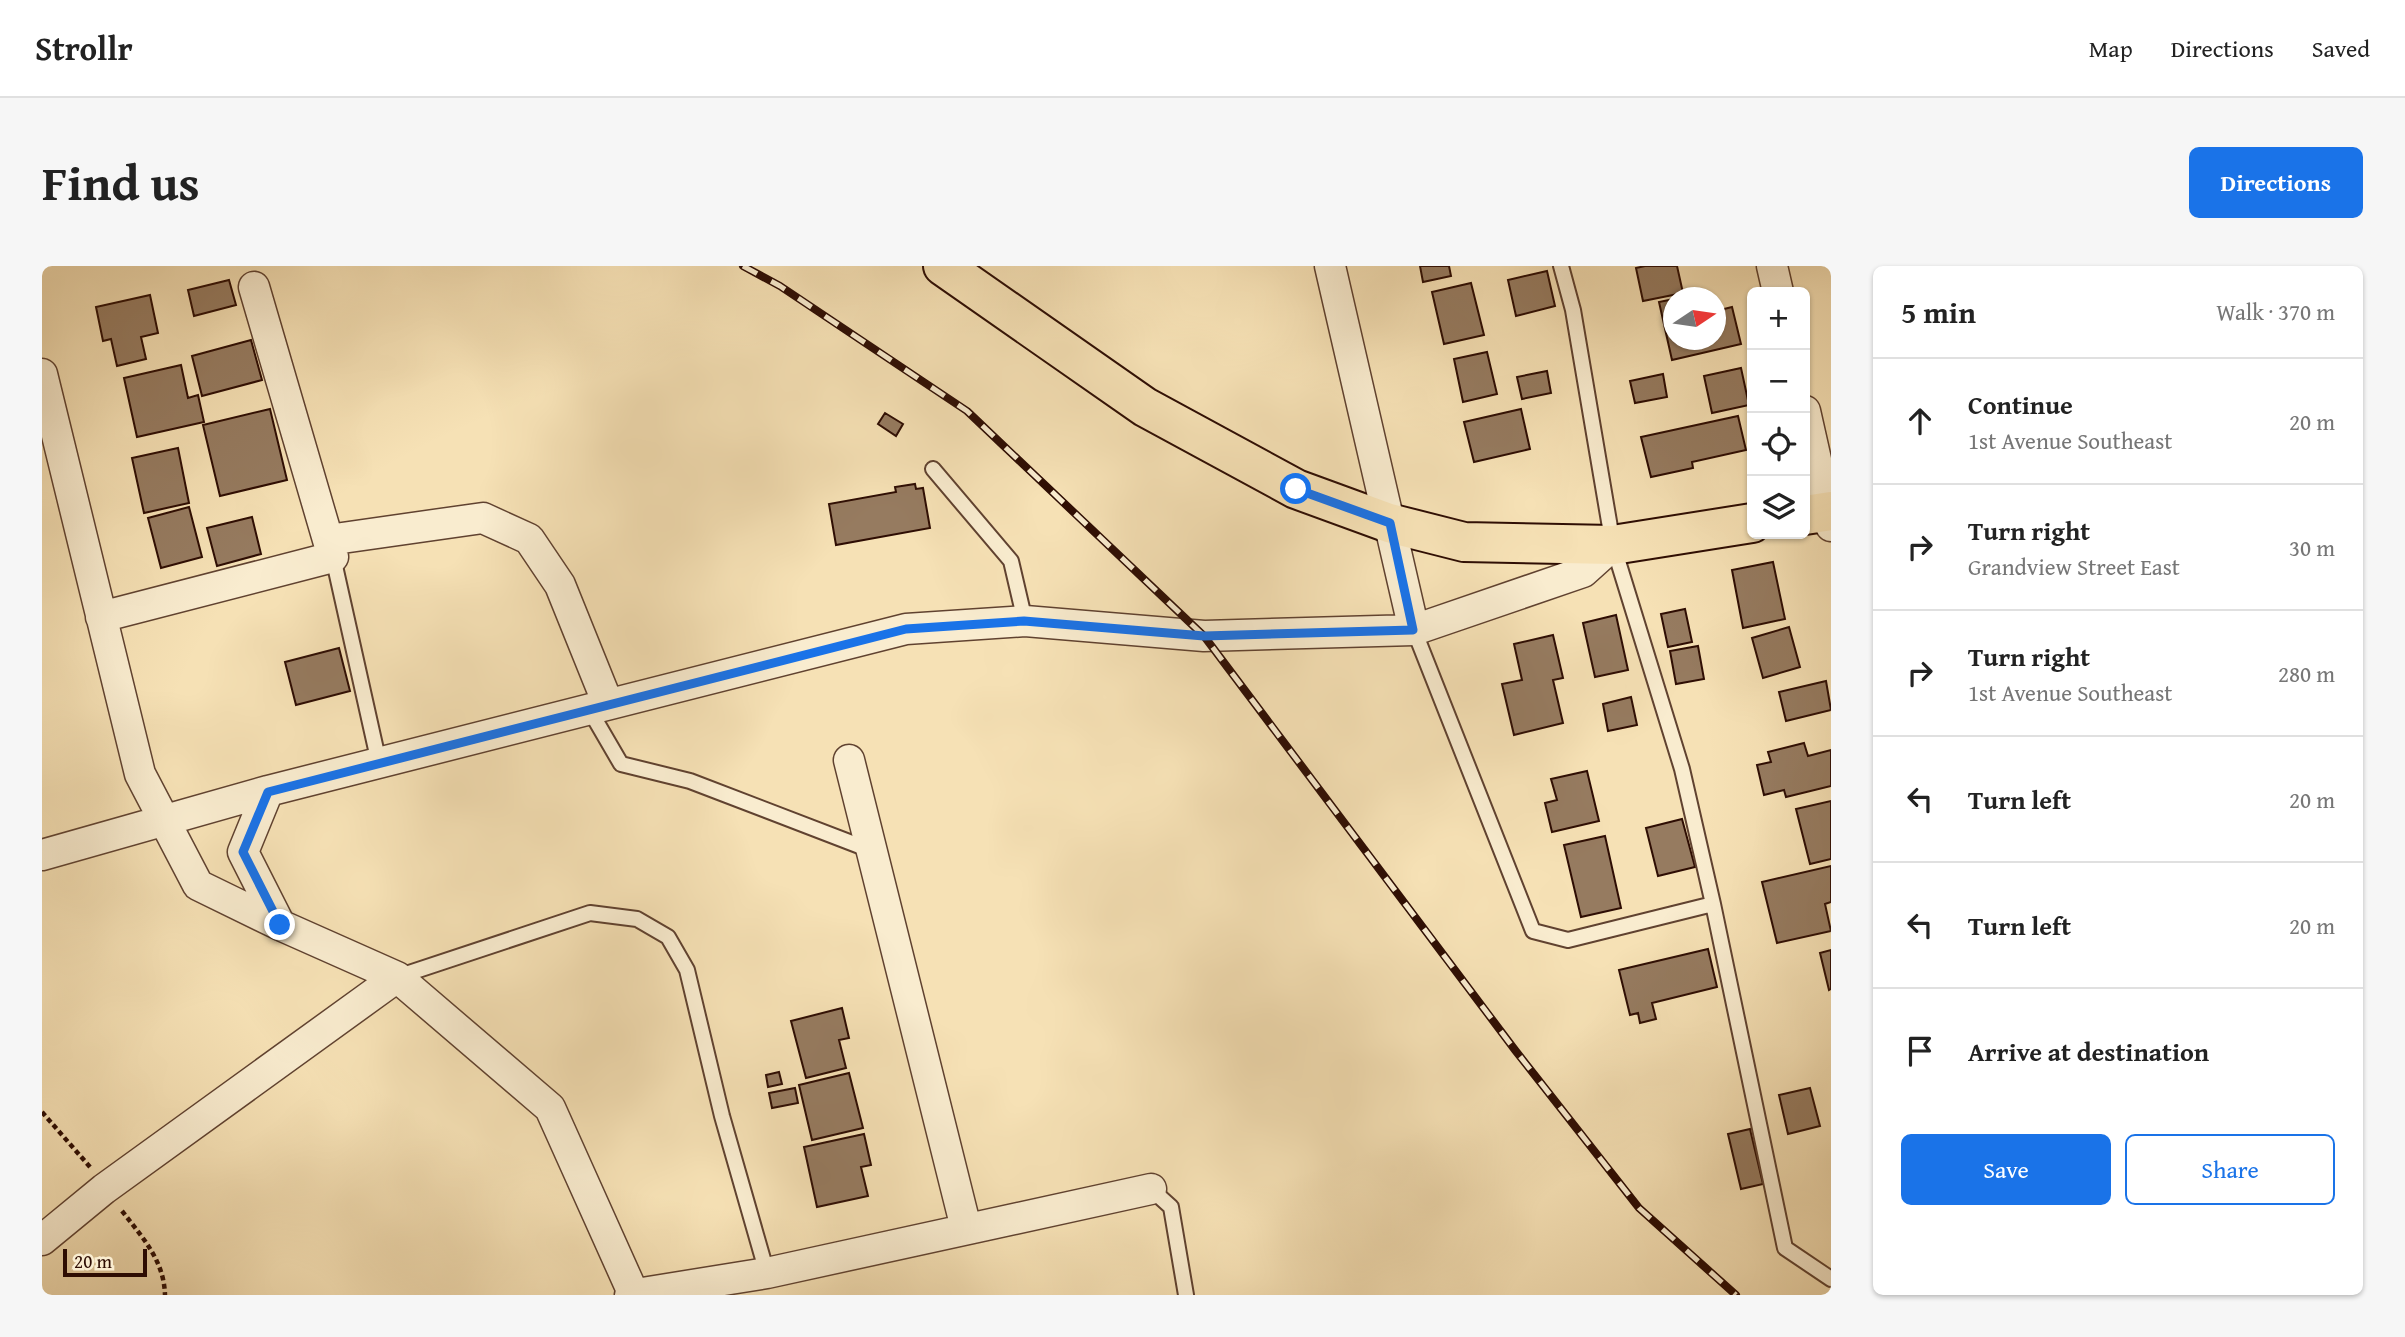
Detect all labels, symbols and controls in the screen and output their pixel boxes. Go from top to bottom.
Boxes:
text: Strollr [35,24,133,72]
text: Map [2089,31,2133,66]
text: Directions [2171,31,2274,66]
text: Saved [2312,31,2370,66]
text: Find us [42,146,200,218]
button: Directions [2189,147,2363,218]
north arrow [1663,287,1726,350]
map controls [1747,287,1810,539]
button: + [1747,287,1810,350]
text: 5 min [1901,290,1976,334]
text: Walk · 370 m [2216,295,2335,328]
button: − [1747,350,1810,413]
text: Continue [1968,385,2073,424]
icon: ahead [1901,402,1939,440]
text: 20 m [2289,405,2335,438]
button: locate [1747,413,1810,476]
text: 1st Avenue Southeast [1968,424,2172,457]
route start [1280,473,1311,504]
button: layers [1747,476,1810,539]
text: Turn right [1968,511,2090,550]
icon: right [1901,528,1939,566]
text: 30 m [2289,531,2335,564]
text: Grandview Street East [1968,550,2180,583]
text: Turn right [1968,637,2090,676]
icon: right [1901,654,1939,692]
text: 280 m [2278,657,2335,690]
text: 1st Avenue Southeast [1968,676,2172,709]
icon: left [1901,780,1939,818]
text: Turn left [1968,780,2071,819]
text: 20 m [2289,783,2335,816]
icon: left [1901,906,1939,944]
text: Turn left [1968,906,2071,945]
route end [264,909,295,940]
text: 20 m [2289,909,2335,942]
icon: arrive [1901,1032,1939,1070]
text: Arrive at destination [1968,1032,2209,1071]
button: Save [1901,1134,2111,1205]
button: Share [2125,1134,2335,1205]
scale bar [63,1246,147,1278]
text: 20 m [74,1247,112,1275]

